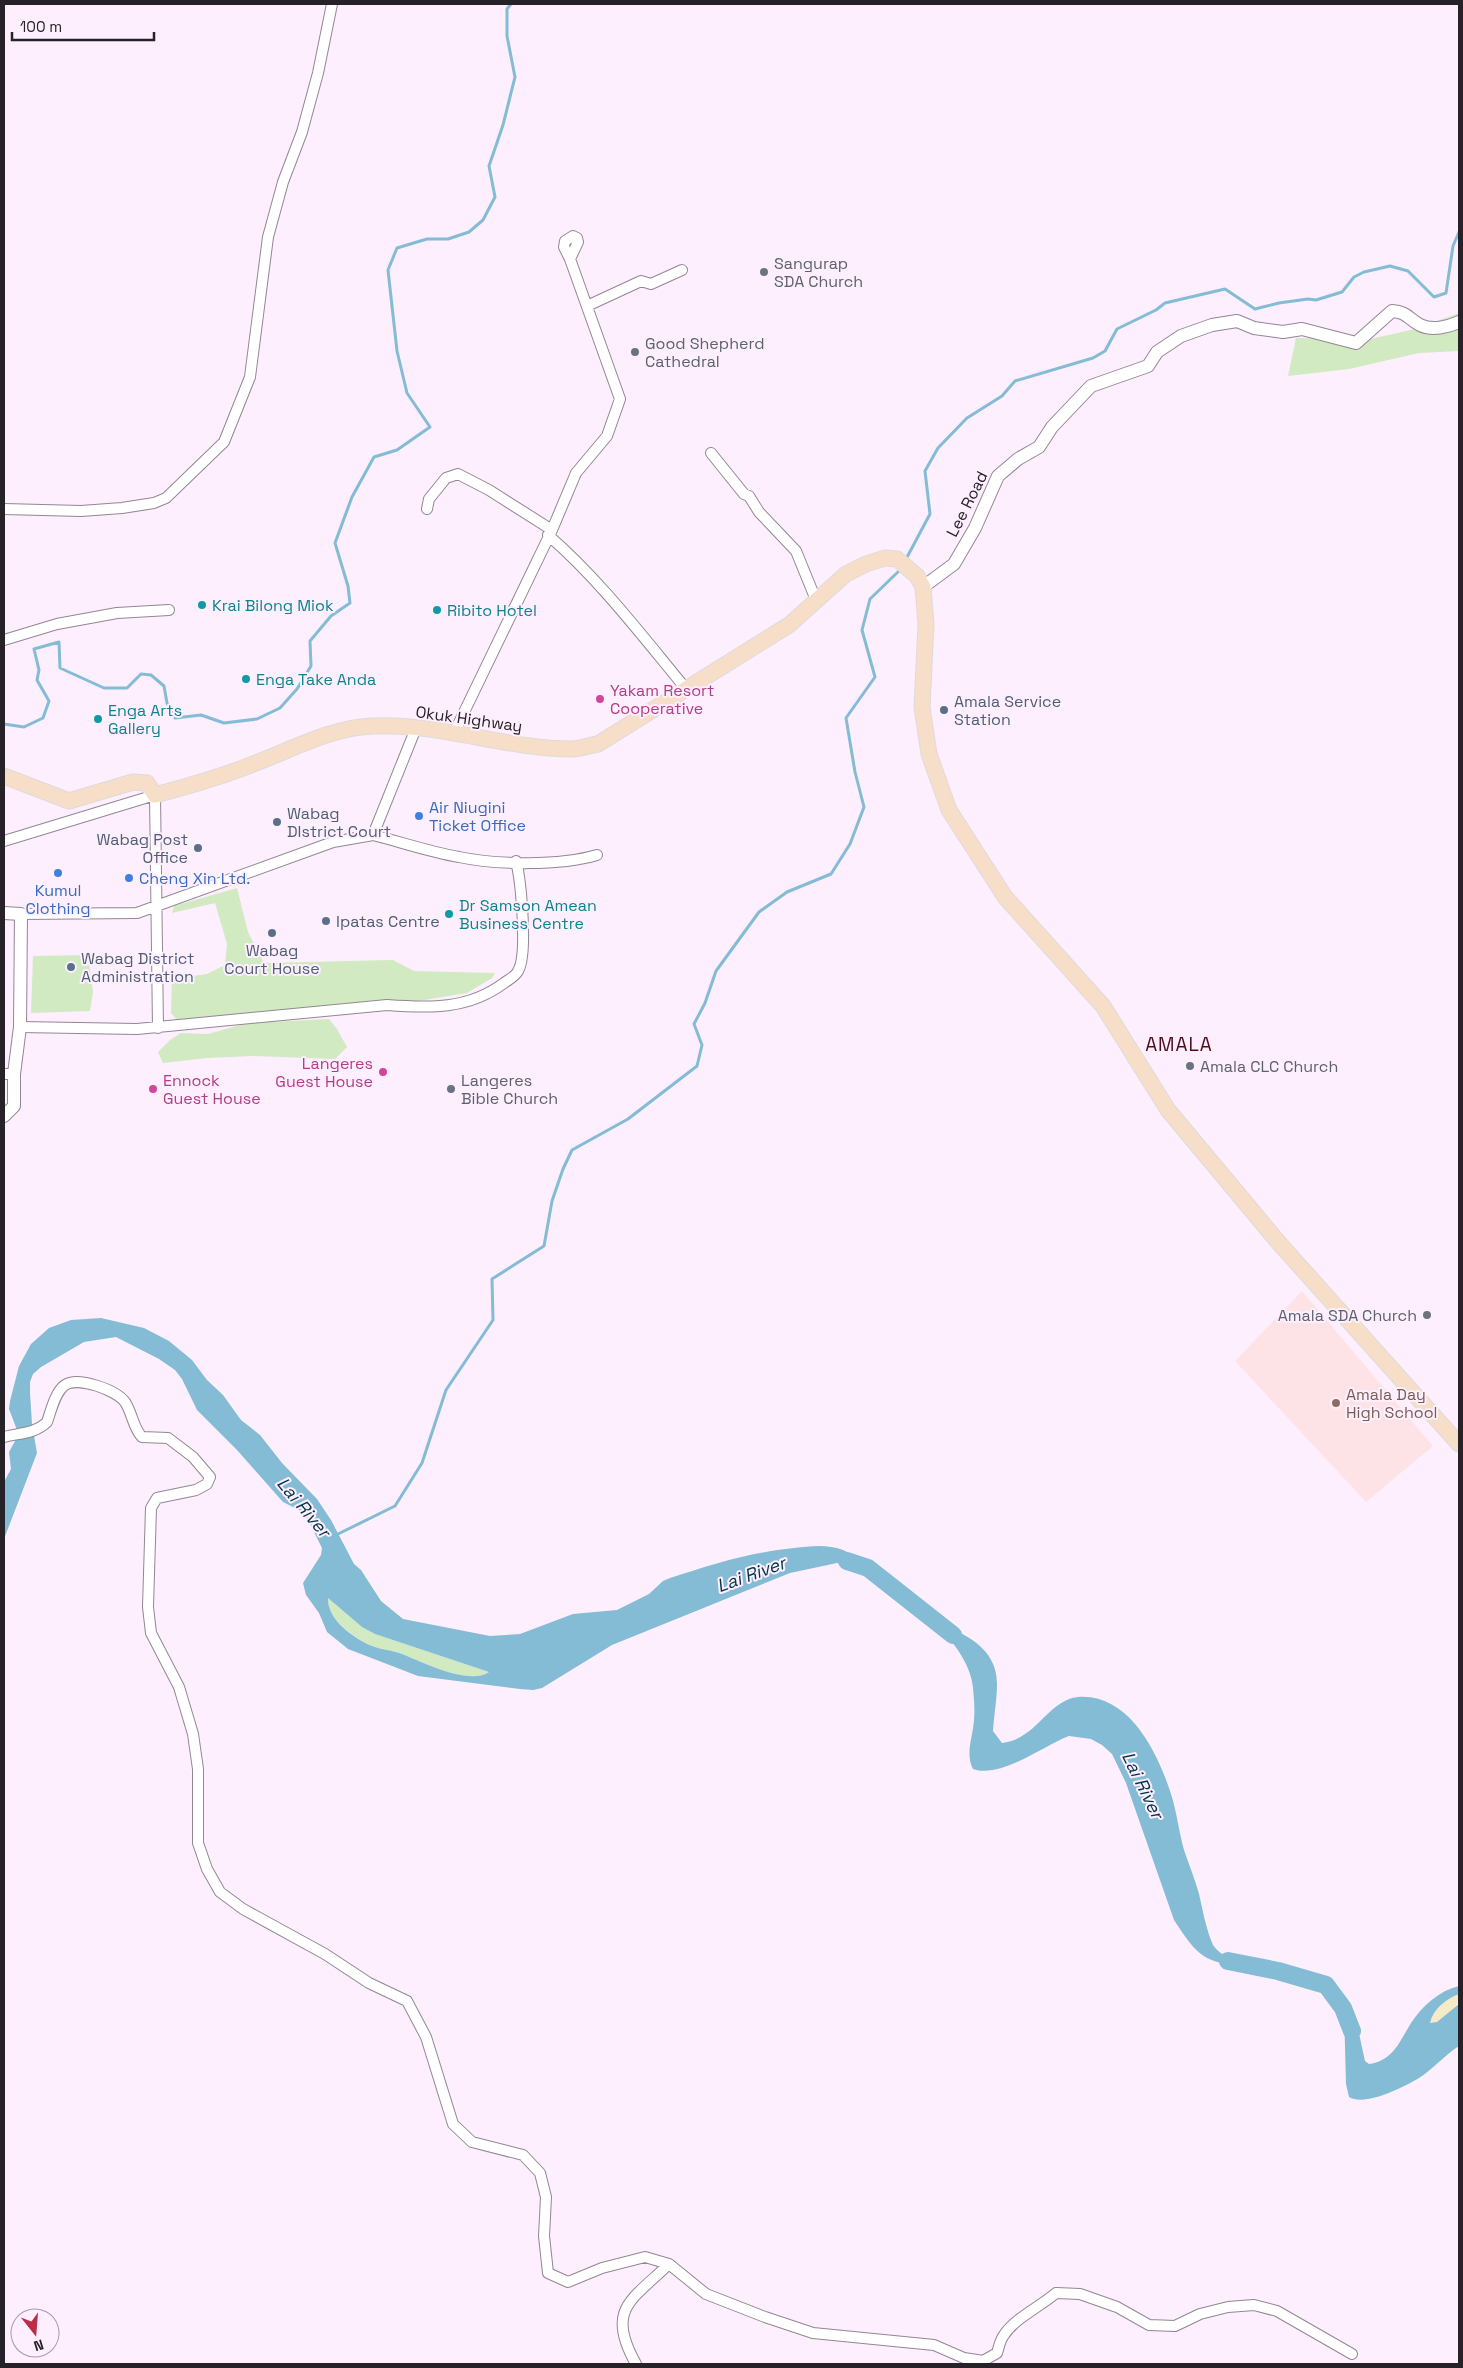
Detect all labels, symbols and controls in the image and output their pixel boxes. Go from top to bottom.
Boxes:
scale bar [12,10,155,42]
text: 100 m [20,17,62,36]
place label: Sangurap SDA Church [774,253,863,292]
marker: Sangurap SDA Church [758,266,770,278]
place label: Good Shepherd Cathedral [645,333,764,372]
marker: Good Shepherd Cathedral [629,346,641,358]
street label: Lee Road [942,468,992,540]
place label: Krai Bilong Miok [212,595,334,616]
marker: Krai Bilong Miok [196,599,208,611]
place label: Ribito Hotel [447,600,537,621]
marker: Ribito Hotel [431,604,443,616]
place label: Enga Take Anda [256,669,376,690]
marker: Enga Take Anda [240,673,252,685]
place label: Yakam Resort Cooperative [610,680,714,719]
place label: Amala Service Station [954,691,1061,730]
marker: Yakam Resort Cooperative [594,693,606,705]
place label: Enga Arts Gallery [108,700,182,739]
street label: Okuk Highway [414,701,524,737]
marker: Amala Service Station [938,704,950,716]
marker: Enga Arts Gallery [92,713,104,725]
place label: Air Niugini Ticket Office [429,797,526,836]
place label: Wabag DIstrict Court [287,803,391,842]
marker: Air Niugini Ticket Office [413,810,425,822]
marker: Wabag DIstrict Court [271,816,283,828]
place label: Wabag Post Office [96,829,188,868]
marker: Wabag Post Office [192,842,204,854]
marker: Kumul Clothing [52,867,64,879]
place label: Cheng Xin Ltd. [139,868,250,889]
marker: Cheng Xin Ltd. [123,872,135,884]
place label: Kumul Clothing [26,880,90,919]
place label: Dr Samson Amean Business Centre [459,895,597,934]
marker: Dr Samson Amean Business Centre [443,908,455,920]
place label: Ipatas Centre [336,911,440,932]
marker: Ipatas Centre [320,915,332,927]
marker: Wabag Court House [266,927,278,939]
place label: Wabag Court House [224,940,320,979]
place label: Wabag District Administration [81,948,194,987]
marker: Wabag District Administration [65,961,77,973]
district label: AMALA [1145,1032,1213,1057]
place label: Langeres Guest House [275,1053,373,1092]
place label: Amala CLC Church [1200,1056,1338,1077]
marker: Amala CLC Church [1184,1060,1196,1072]
marker: Langeres Guest House [377,1066,389,1078]
place label: Ennock Guest House [163,1070,261,1109]
place label: Langeres Bible Church [461,1070,558,1109]
marker: Ennock Guest House [147,1083,159,1095]
marker: Langeres Bible Church [445,1083,457,1095]
place label: Amala SDA Church [1278,1305,1417,1326]
marker: Amala SDA Church [1421,1309,1433,1321]
place label: Amala Day High School [1346,1384,1437,1423]
marker: Amala Day High School [1330,1397,1342,1409]
water label: Lai River [272,1472,337,1544]
water label: Lai River [713,1550,791,1597]
water label: Lai River [1117,1748,1170,1824]
north arrow [10,2308,60,2358]
text: N [32,2335,46,2355]

